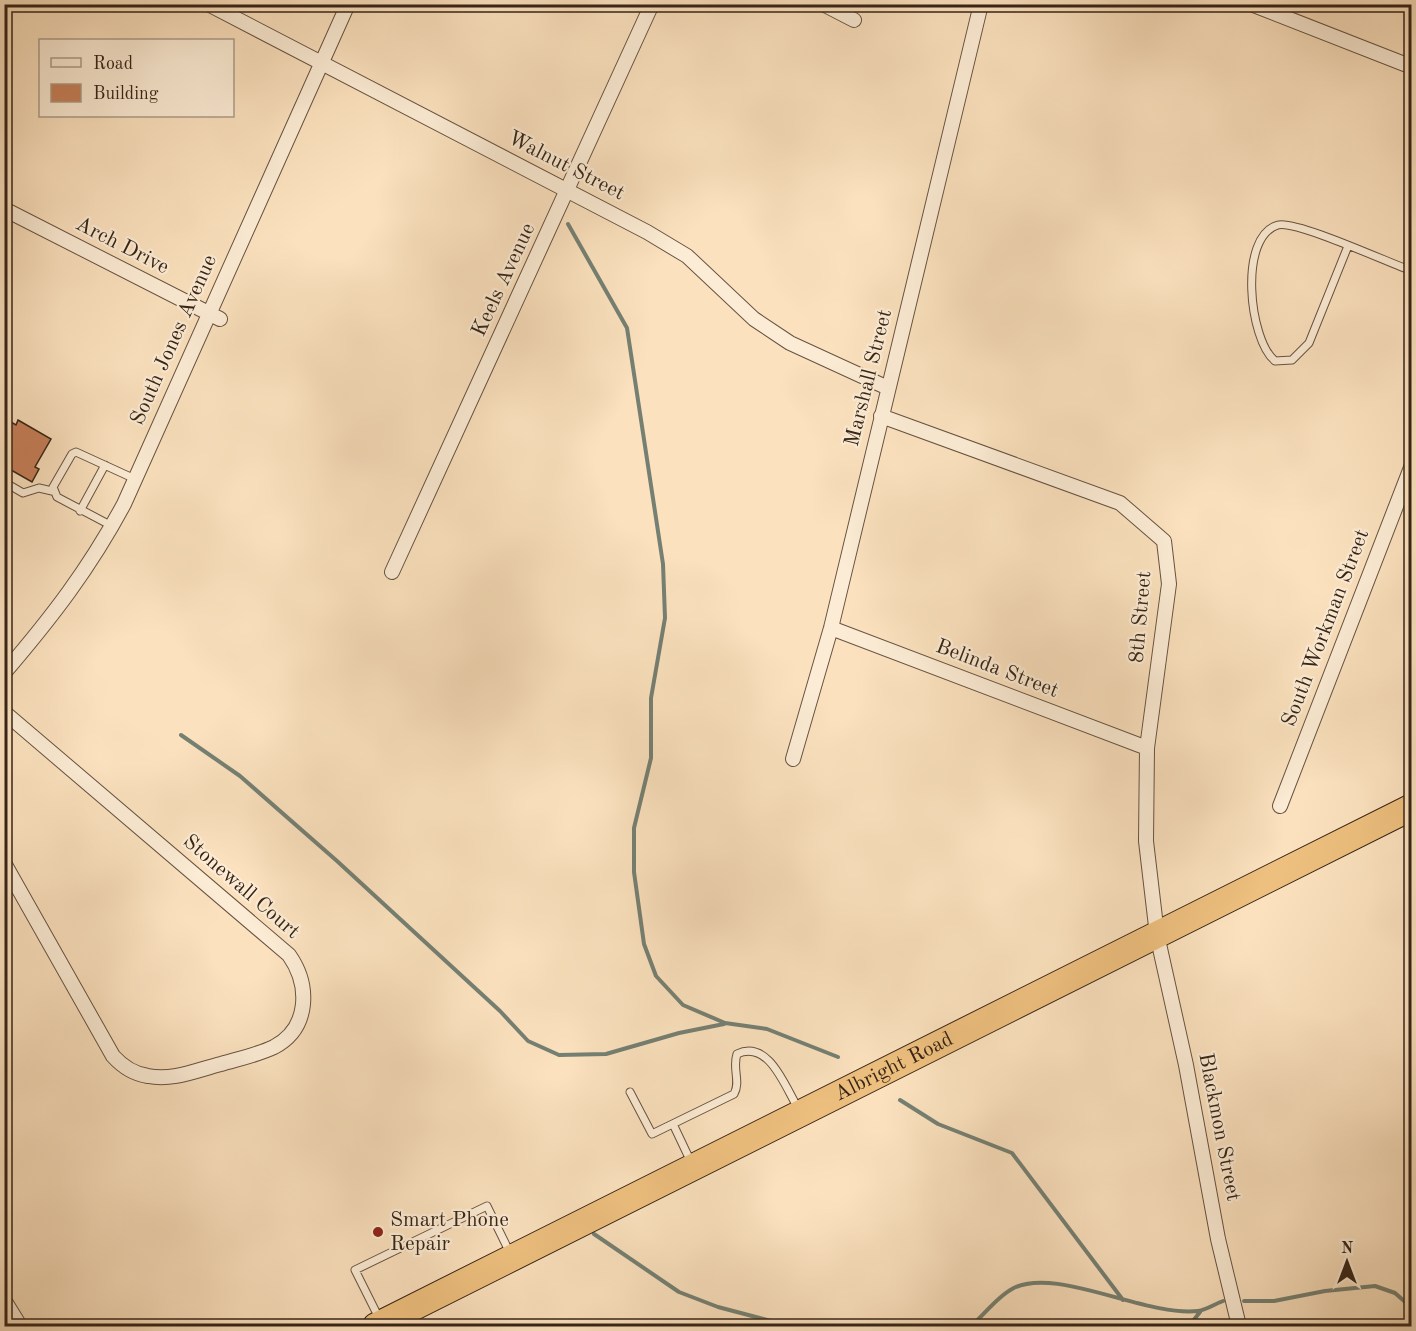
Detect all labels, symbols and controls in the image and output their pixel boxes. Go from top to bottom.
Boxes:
legend [39,39,234,117]
text: Road [93,55,133,73]
text: Building [93,85,159,103]
street label: Walnut Street [504,128,628,204]
street label: Arch Drive [72,214,172,278]
street label: Keels Avenue [469,220,539,340]
street label: South Jones Avenue [127,252,221,428]
street label: Marshall Street [842,307,896,449]
street label: South Workman Street [1279,526,1373,730]
street label: 8th Street [1127,570,1155,664]
street label: Belinda Street [933,636,1061,702]
street label: Stonewall Court [179,831,303,943]
street label: Albright Road [831,1028,956,1105]
street label: Blackmon Street [1194,1051,1244,1203]
place label: Smart Phone Repair [390,1210,509,1255]
marker: Smart Phone Repair [371,1225,385,1239]
north arrow [1317,1232,1377,1292]
text: N [1341,1241,1354,1257]

